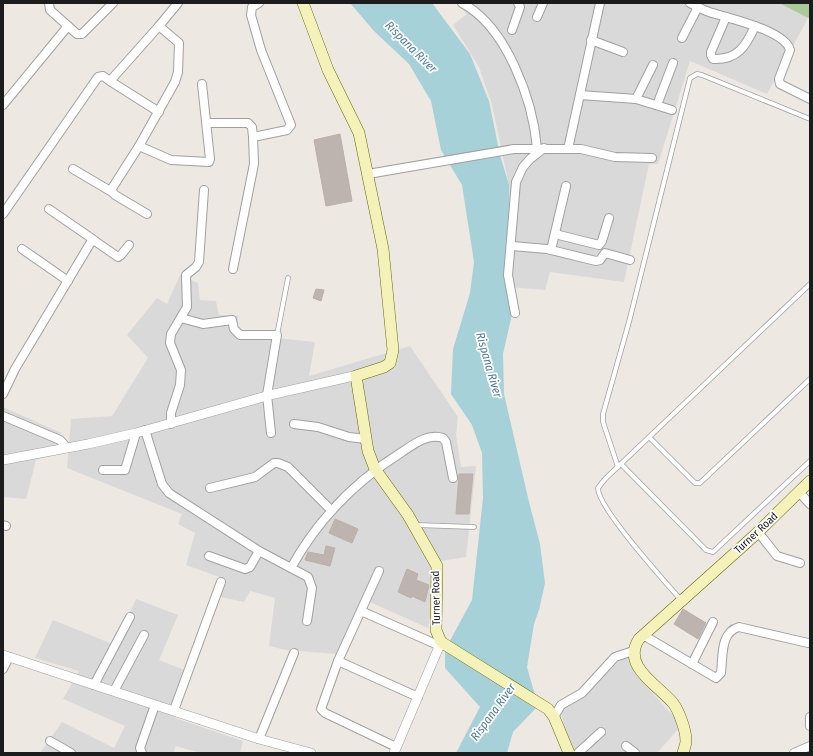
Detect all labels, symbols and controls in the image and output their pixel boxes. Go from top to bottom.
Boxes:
water label: Rispana River [382,18,440,76]
water label: Rispana River [473,331,505,400]
street label: Turner Road [732,510,780,556]
street label: Turner Road [429,571,443,625]
water label: Rispana River [468,680,519,743]

